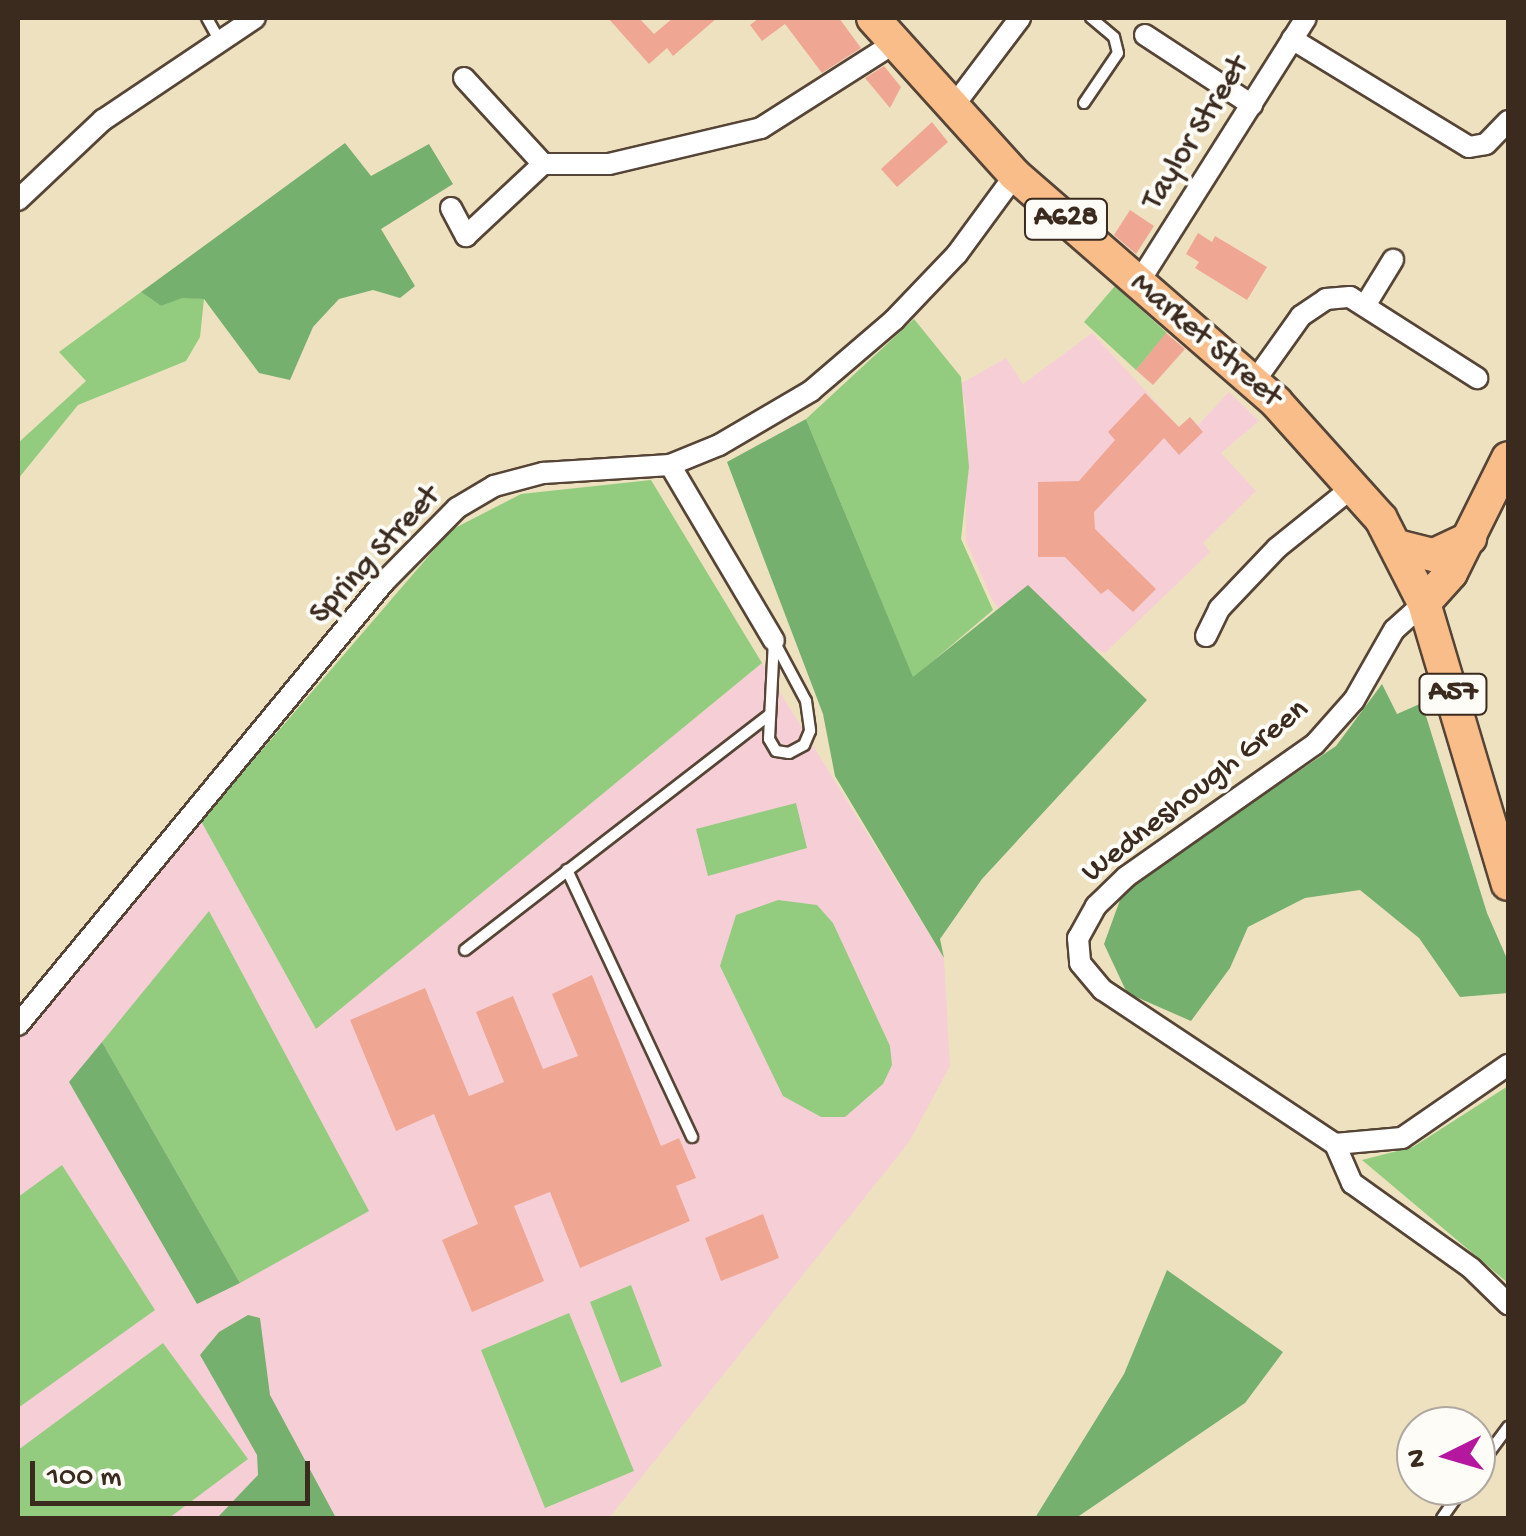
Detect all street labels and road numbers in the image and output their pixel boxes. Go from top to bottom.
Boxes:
street label: Taylor Street [1135,50,1259,218]
road number: A628 [1024,194,1108,244]
street label: Market Street [1121,265,1289,417]
street label: Spring Street [302,479,450,633]
road number: A57 [1418,669,1488,719]
street label: Wedneshough Green [1075,691,1317,893]

